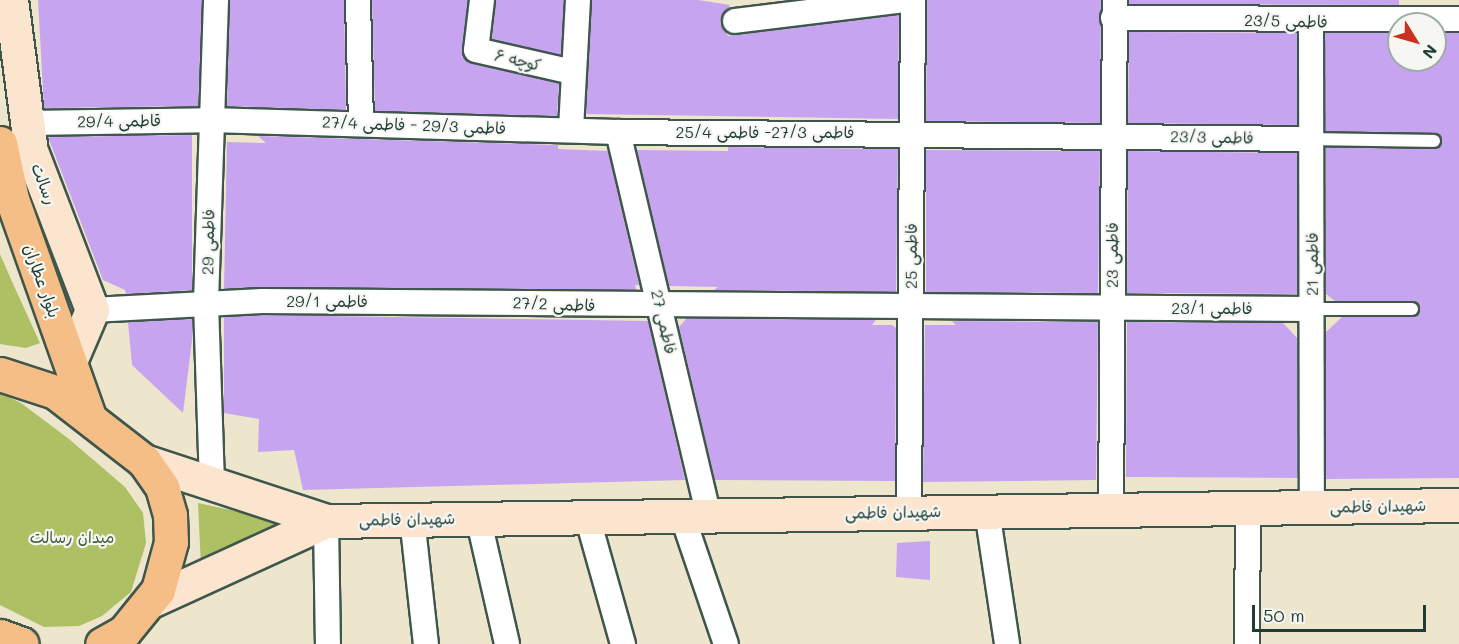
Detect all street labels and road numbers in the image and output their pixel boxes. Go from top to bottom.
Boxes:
street label: فاطمی 23/5 [1244,11,1328,31]
street label: کوچه ۶ [493,45,543,75]
street label: قاطمی 29/4 [77,111,161,131]
street label: فاطمی 29/3 - فاطمی 27/4 [322,112,506,138]
street label: فاطمی 27/3- فاطمی 25/4 [676,122,854,142]
street label: فاطمی 23/3 [1170,127,1254,147]
street label: رسالت [27,161,61,207]
street label: فاطمی 29 [198,209,218,275]
street label: فاطمی 23 [1102,222,1122,288]
street label: فاطمی 25 [901,223,921,289]
street label: فاطمی 21 [1302,232,1322,296]
street label: بلوار عطاران [20,242,64,320]
street label: فاطمی 27 [647,288,681,356]
street label: فاطمی 29/1 [286,291,368,311]
street label: فاطمی 27/2 [512,293,596,315]
street label: فاطمی 23/1 [1171,298,1253,318]
street label: شهیدان فاطمی [1330,496,1426,516]
street label: شهیدان فاطمی [845,502,941,522]
street label: شهیدان فاطمی [359,509,455,529]

